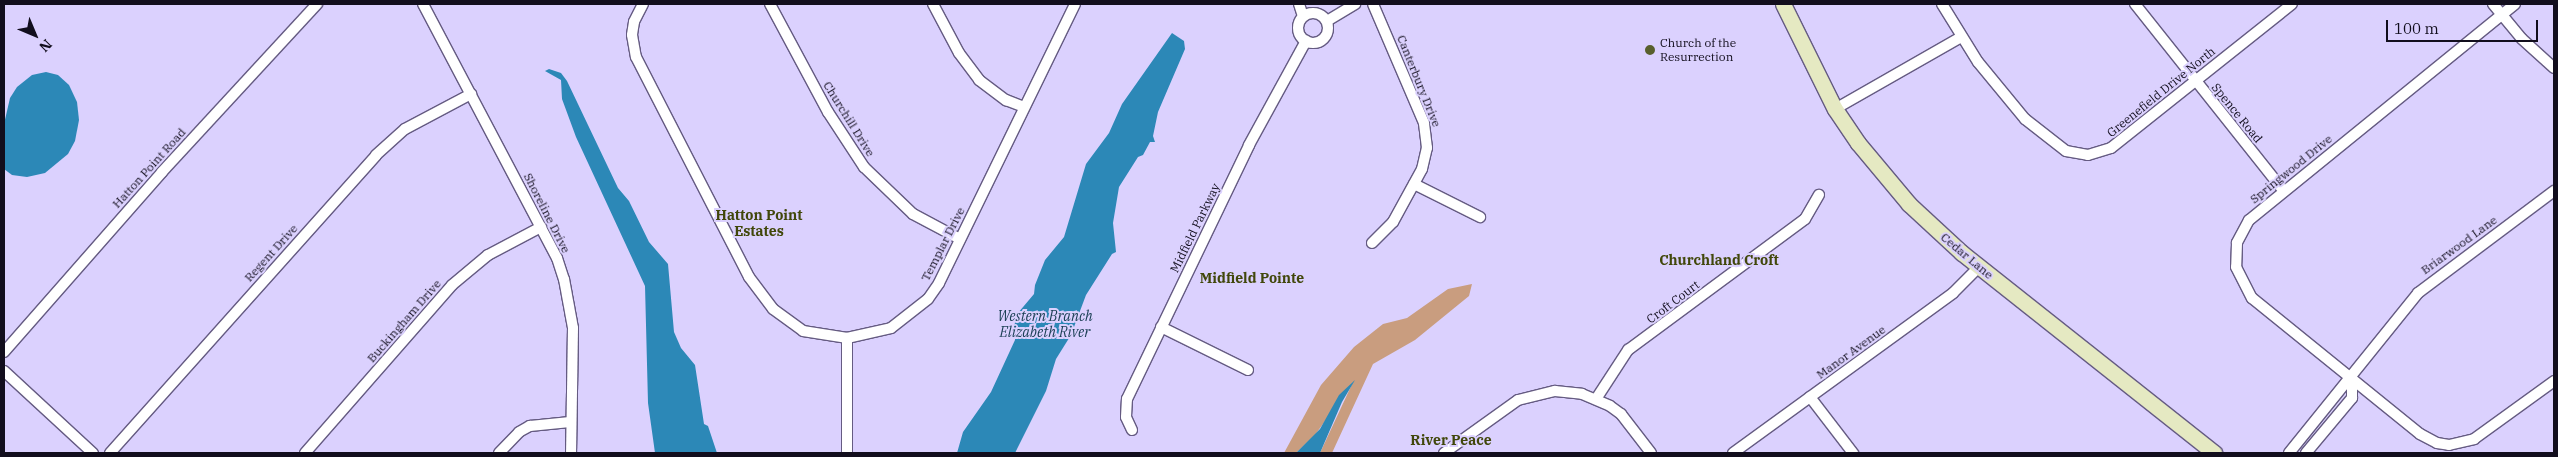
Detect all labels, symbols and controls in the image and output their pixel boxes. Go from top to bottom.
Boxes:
north arrow [10,10,60,60]
scale bar [2388,10,2540,42]
text: 100 m [2394,19,2439,38]
street label: Canterbury Drive [1394,33,1444,129]
text: N [35,35,56,56]
place label: Church of the Resurrection [1660,36,1736,64]
marker: Church of the Resurrection [1644,44,1656,56]
street label: Greenefield Drive North [2104,44,2218,140]
street label: Churchill Drive [820,79,878,159]
street label: Spence Road [2209,80,2265,146]
street label: Hatton Point Road [109,125,189,211]
street label: Springwood Drive [2247,132,2335,206]
street label: Shoreline Drive [521,171,573,255]
street label: Midfield Parkway [1167,181,1223,275]
street label: Templar Drive [918,205,968,283]
district label: Hatton Point Estates [716,207,802,240]
street label: Briarwood Lane [2418,213,2500,277]
street label: Regent Drive [242,221,300,285]
street label: Cedar Lane [1938,230,1996,282]
district label: Churchland Croft [1659,252,1779,268]
district label: Midfield Pointe [1200,270,1304,286]
street label: Buckingham Drive [364,277,444,365]
street label: Croft Court [1644,278,1702,326]
water label: Western Branch Elizabeth River [997,308,1093,341]
street label: Manor Avenue [1814,322,1888,382]
district label: River Peace [1410,432,1492,448]

